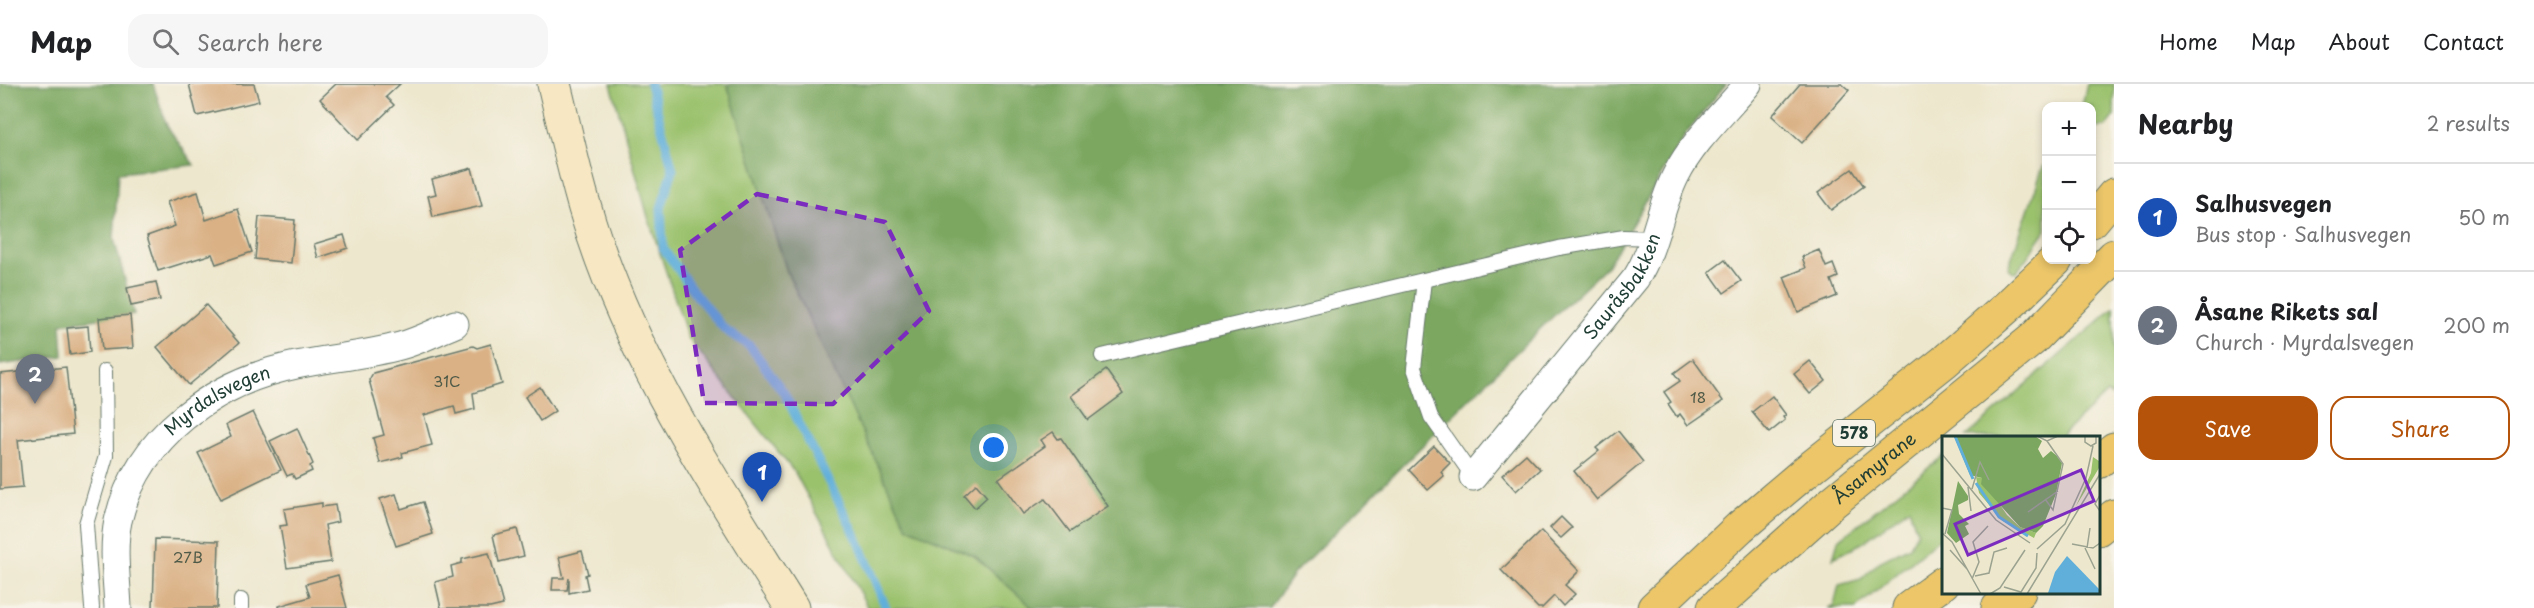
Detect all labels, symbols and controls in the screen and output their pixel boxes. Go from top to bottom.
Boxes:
search box [128,14,548,68]
text: Map [30,20,92,63]
icon: search [149,25,182,58]
text: Search here [197,25,323,58]
text: Home [2159,25,2218,57]
text: Map [2251,25,2296,57]
text: About [2329,25,2390,57]
text: Contact [2423,25,2504,57]
map controls [2042,102,2096,264]
button: + [2042,102,2096,156]
text: Nearby [2138,104,2233,143]
text: 2 results [2427,108,2510,138]
button: − [2042,156,2096,210]
text: Salhusvegen [2195,186,2332,219]
text: 1 [2153,202,2162,232]
text: 50 m [2458,202,2510,232]
button: locate [2042,210,2096,264]
text: Bus stop · Salhusvegen [2195,219,2411,249]
street label: Sauråsbakken [1576,230,1666,345]
text: Åsane Rikets sal [2195,294,2378,327]
text: 2 [2150,310,2165,340]
text: 200 m [2443,310,2510,340]
text: Church · Myrdalsvegen [2195,327,2414,357]
pin: 2 [15,354,54,404]
street label: Myrdalsvegen [157,358,273,441]
house number: 31C [433,369,461,392]
house number: 18 [1690,385,1706,408]
button: Save [2138,396,2318,460]
button: Share [2330,396,2510,460]
road number: 578 [1833,420,1875,446]
street label: Åsamyrane [1826,425,1921,509]
your location [979,433,1008,462]
inset map [1942,436,2099,593]
pin: 1 [742,452,782,502]
house number: 27B [173,545,203,568]

